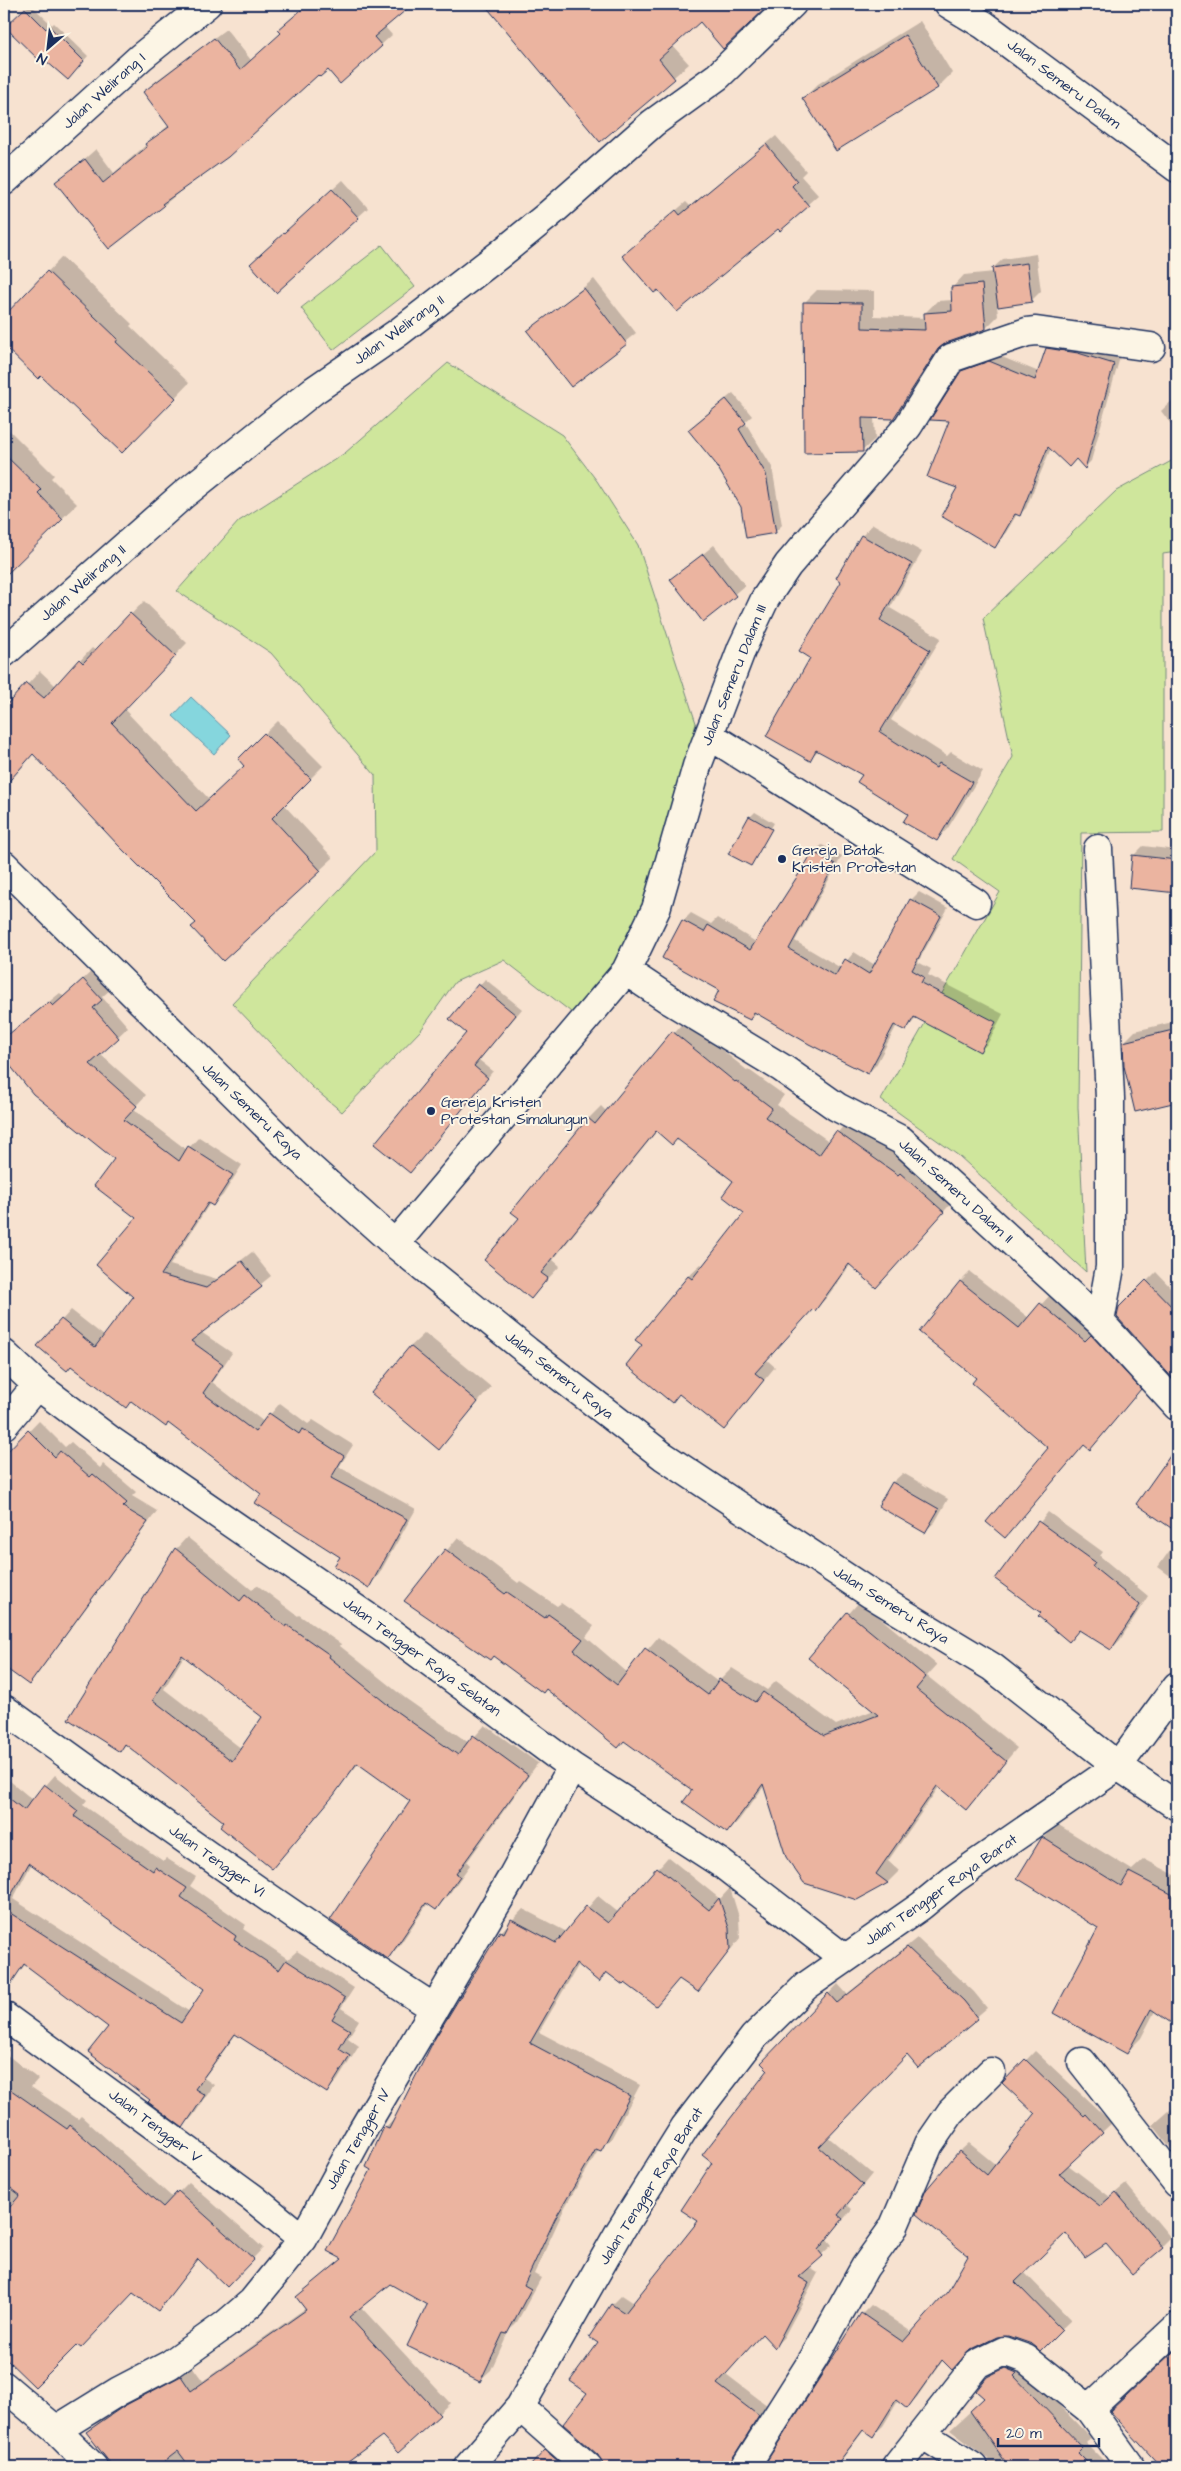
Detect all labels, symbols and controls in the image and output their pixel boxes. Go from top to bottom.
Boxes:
north arrow [22,22,72,72]
street label: Jalan Semeru Dalam [1003,34,1125,134]
text: N [34,48,51,69]
street label: Jalan Welirang I [58,48,151,135]
street label: Jalan Welirang II [349,290,449,371]
street label: Jalan Welirang II [36,540,131,627]
street label: Jalan Semeru Dalam III [696,601,772,749]
place label: Gereja Batak Kristen Protestan [792,840,917,878]
marker: Gereja Batak Kristen Protestan [776,853,788,865]
street label: Jalan Semeru Raya [196,1057,307,1166]
place label: Gereja Kristen Protestan Simalungun [441,1092,588,1131]
marker: Gereja Kristen Protestan Simalungun [425,1105,437,1117]
street label: Jalan Semeru Dalam II [894,1134,1018,1248]
street label: Jalan Semeru Raya [500,1326,618,1425]
street label: Jalan Semeru Raya [829,1561,953,1650]
street label: Jalan Tengger Raya Selatan [338,1592,506,1723]
street label: Jalan Tengger VI [164,1820,270,1903]
street label: Jalan Tengger Raya Barat [860,1829,1022,1952]
street label: Jalan Tengger V [104,2084,206,2169]
street label: Jalan Tengger IV [321,2084,397,2194]
street label: Jalan Tengger Raya Barat [594,2103,709,2269]
scale bar [998,2416,1100,2448]
text: 20 m [1006,2423,1042,2444]

